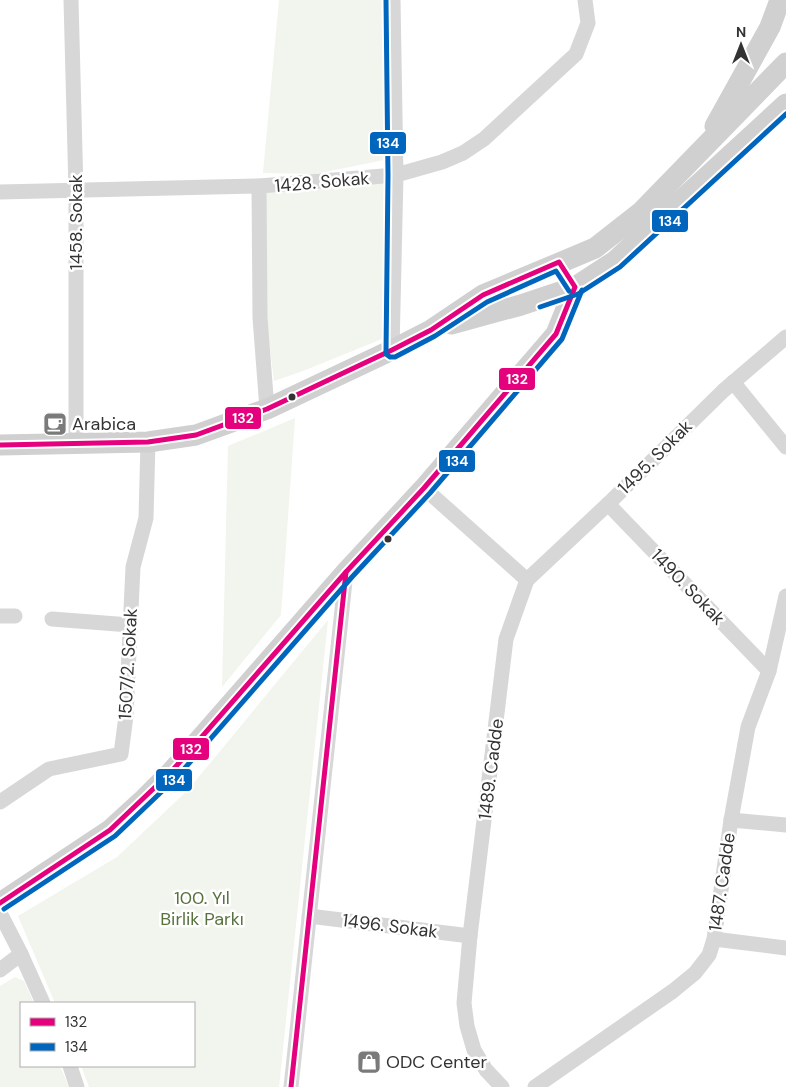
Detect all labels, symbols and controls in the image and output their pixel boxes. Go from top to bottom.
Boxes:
north arrow [716,20,766,70]
text: N [736,23,746,41]
line badge: 134 [369,131,407,155]
text: 134 [377,134,399,152]
street label: 1428. Sokak [274,166,370,198]
street label: 1458. Sokak [64,174,88,270]
line badge: 134 [651,209,689,233]
text: 134 [659,212,681,230]
line badge: 132 [498,367,536,391]
text: 132 [506,370,528,388]
unlabelled marker [287,392,297,402]
line badge: 132 [224,406,262,430]
text: 132 [232,409,254,427]
cafe icon: Arabica [42,411,68,437]
place label: Arabica [72,412,136,436]
street label: 1495. Sokak [613,415,697,499]
line badge: 134 [438,449,476,473]
text: 134 [446,452,468,470]
unlabelled marker [383,534,393,544]
street label: 1490. Sokak [646,544,730,630]
street label: 1507/2. Sokak [113,608,143,720]
street label: 1489. Cadde [473,717,509,821]
line badge: 132 [172,737,210,761]
text: 132 [180,740,202,758]
line badge: 134 [155,768,193,792]
text: 134 [163,771,185,789]
street label: 1487. Cadde [703,831,741,933]
park label: 100. Yıl Birlik Parkı [160,886,244,931]
street label: 1496. Sokak [341,908,439,944]
legend [20,1002,195,1067]
text: 132 [65,1012,87,1032]
text: 134 [65,1037,88,1057]
shop icon: ODC Center [356,1049,382,1075]
place label: ODC Center [386,1050,487,1074]

